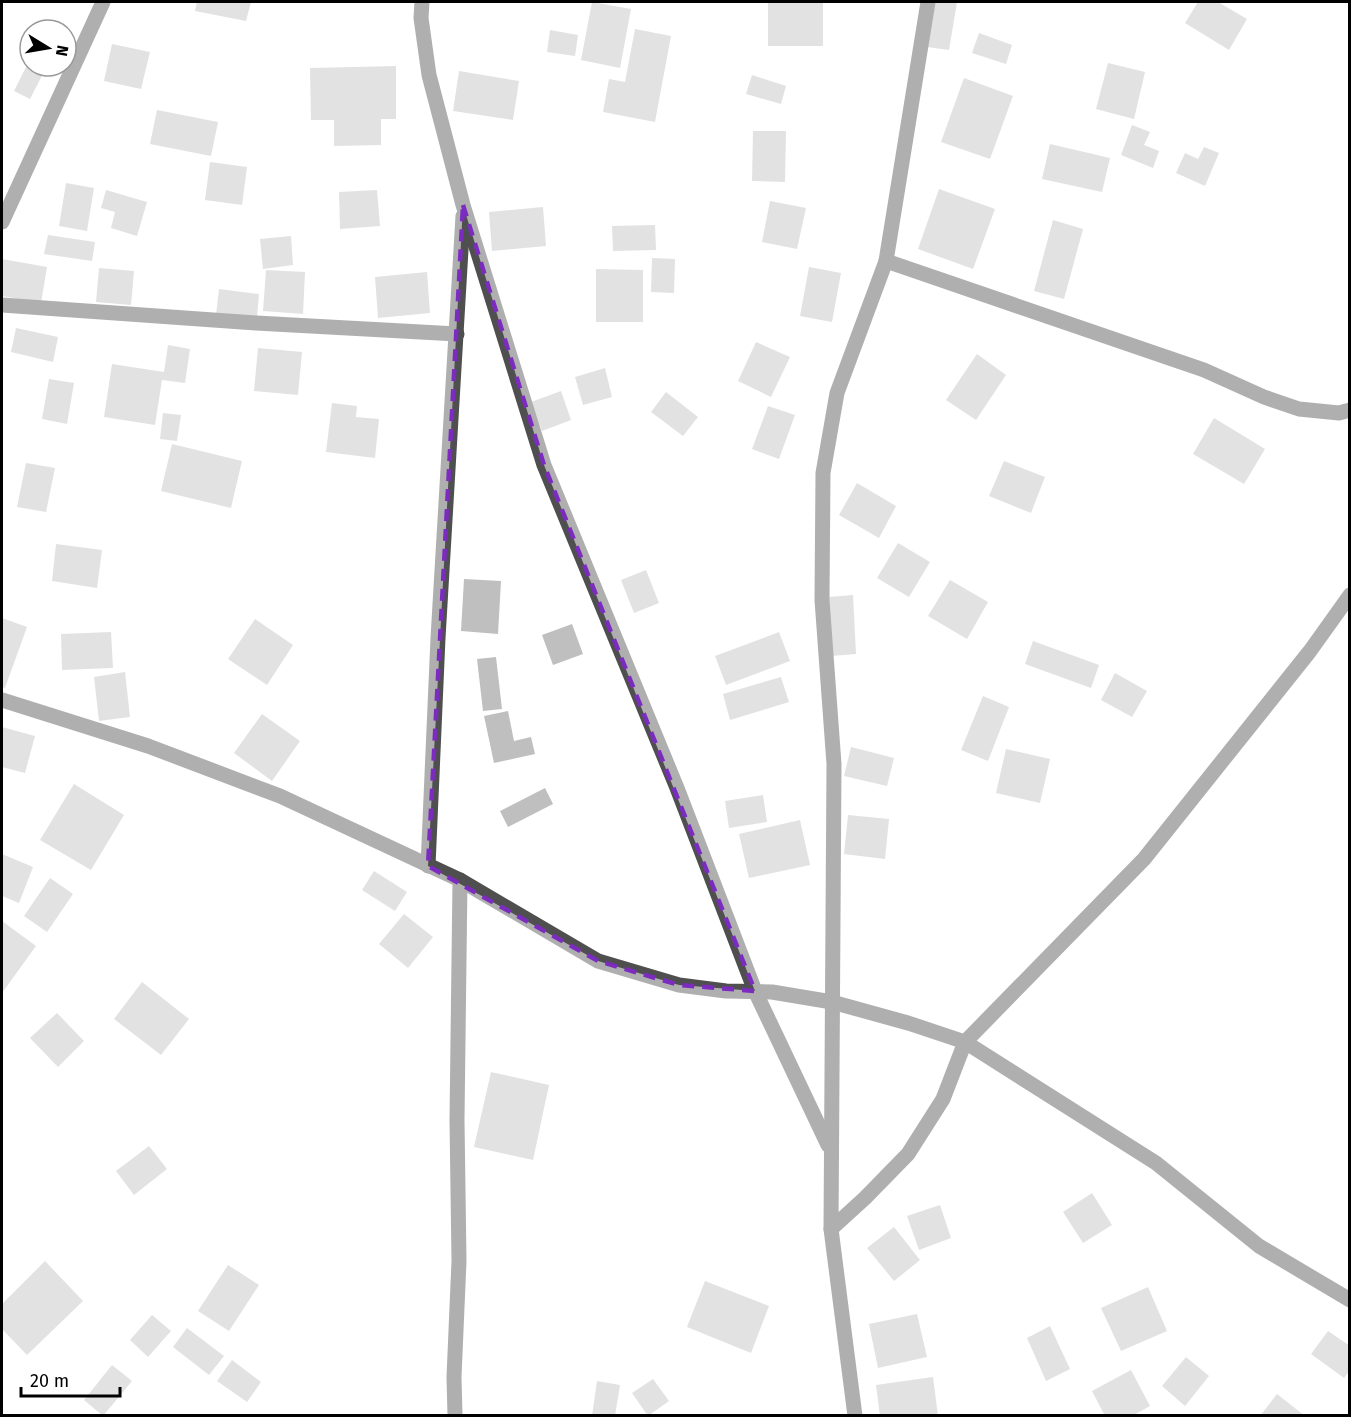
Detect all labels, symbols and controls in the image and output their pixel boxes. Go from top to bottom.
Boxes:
north arrow [18,18,78,78]
text: N [52,44,73,58]
scale bar [21,1360,120,1398]
text: 20 m [30,1370,69,1392]

